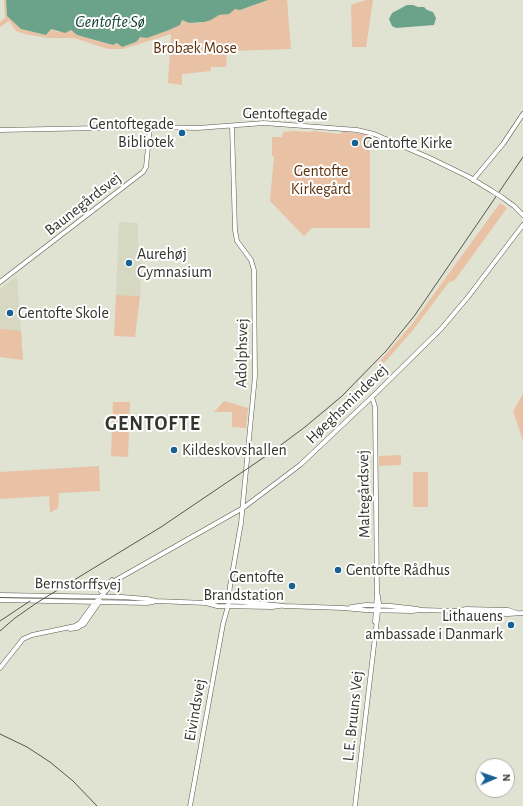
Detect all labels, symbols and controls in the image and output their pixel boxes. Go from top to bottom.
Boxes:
water label: Gentofte Sø [75,12,145,32]
park label: Brobæk Mose [153,38,237,58]
street label: Gentoftegade [242,104,328,124]
place label: Gentoftegade Bibliotek [89,114,174,152]
marker: Gentoftegade Bibliotek [177,128,187,138]
place label: Gentofte Kirke [363,133,452,153]
marker: Gentofte Kirke [350,138,360,148]
park label: Gentofte Kirkegård [291,161,351,199]
street label: Baunegårdsvej [41,168,125,240]
place label: Aurehøj Gymnasium [137,244,212,282]
marker: Aurehøj Gymnasium [124,258,134,268]
place label: Gentofte Skole [18,303,109,323]
marker: Gentofte Skole [5,308,15,318]
street label: Adolphsvej [232,318,252,388]
street label: Høeghsmindevej [302,360,392,448]
district label: GENTOFTE [105,412,201,436]
place label: Kildeskovshallen [182,440,287,460]
marker: Kildeskovshallen [169,445,179,455]
street label: Maltegårdsvej [354,450,374,538]
place label: Gentofte Rådhus [346,560,450,580]
marker: Gentofte Rådhus [333,565,343,575]
place label: Gentofte Brandstation [203,567,284,605]
street label: Bernstorffsvej [35,574,121,594]
marker: Gentofte Brandstation [287,581,297,591]
place label: Lithauens ambassade i Danmark [365,606,503,644]
marker: Lithauens ambassade i Danmark [506,620,516,630]
street label: L.E. Bruuns Vej [339,670,367,762]
street label: Eivindsvej [180,677,210,743]
north arrow [475,758,515,798]
text: N [501,774,512,782]

